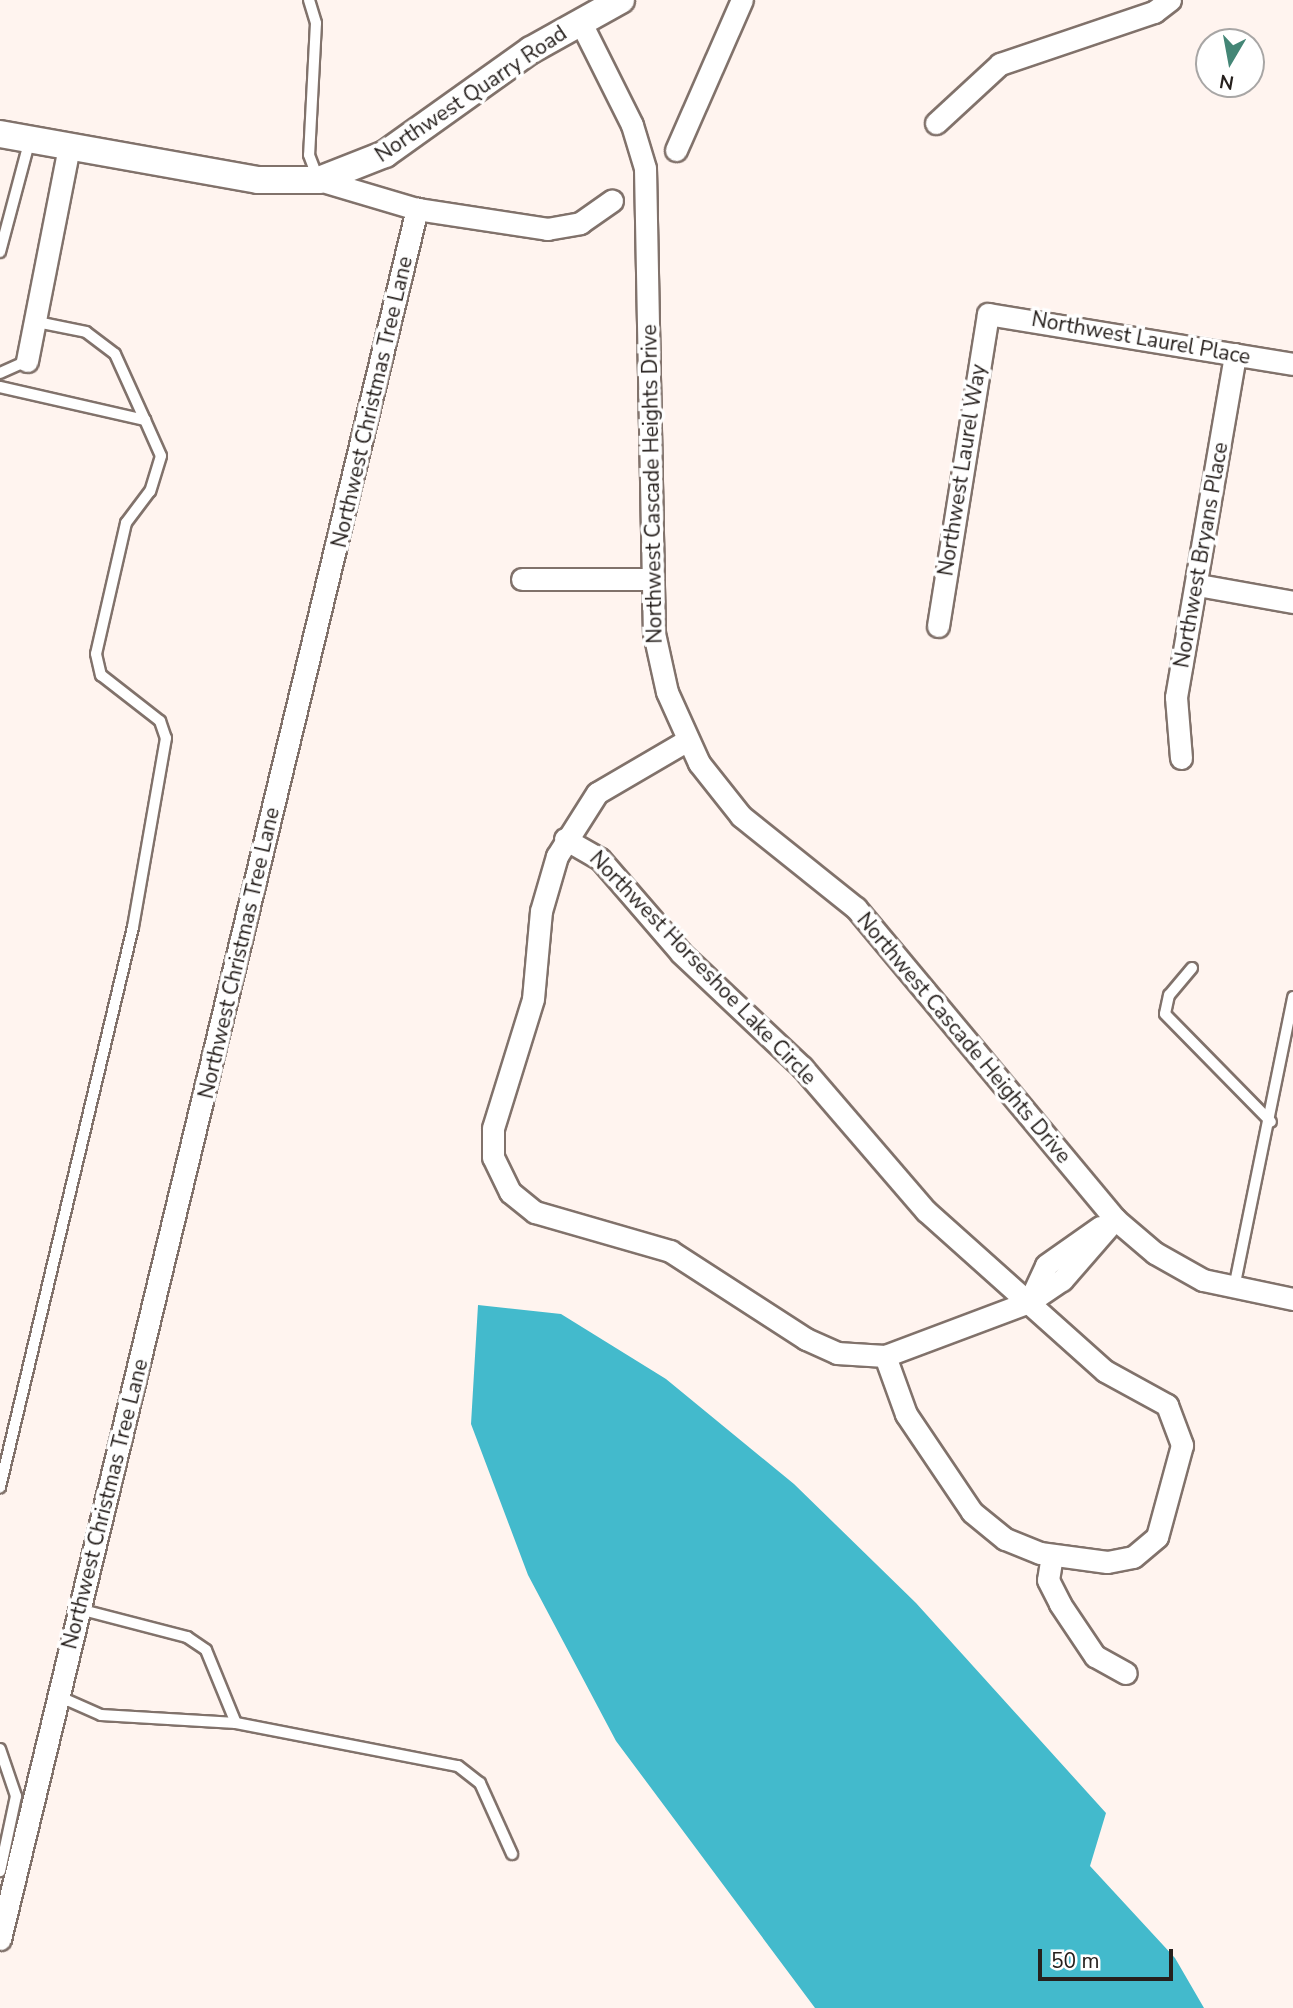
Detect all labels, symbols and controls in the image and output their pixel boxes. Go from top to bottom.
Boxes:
street label: Northwest Quarry Road [370,20,572,168]
north arrow [1195,28,1265,98]
text: N [1217,68,1236,96]
street label: Northwest Christmas Tree Lane [326,254,418,550]
street label: Northwest Laurel Place [1030,306,1252,370]
street label: Northwest Cascade Heights Drive [637,324,667,644]
street label: Northwest Laurel Way [933,362,991,578]
street label: Northwest Bryans Place [1169,440,1233,670]
street label: Northwest Christmas Tree Lane [193,805,285,1101]
street label: Northwest Horseshoe Lake Circle [584,846,822,1090]
street label: Northwest Cascade Heights Drive [852,908,1076,1168]
street label: Northwest Christmas Tree Lane [57,1356,153,1652]
scale bar [1041,1934,1176,1978]
text: 50 m [1051,1947,1100,1975]

